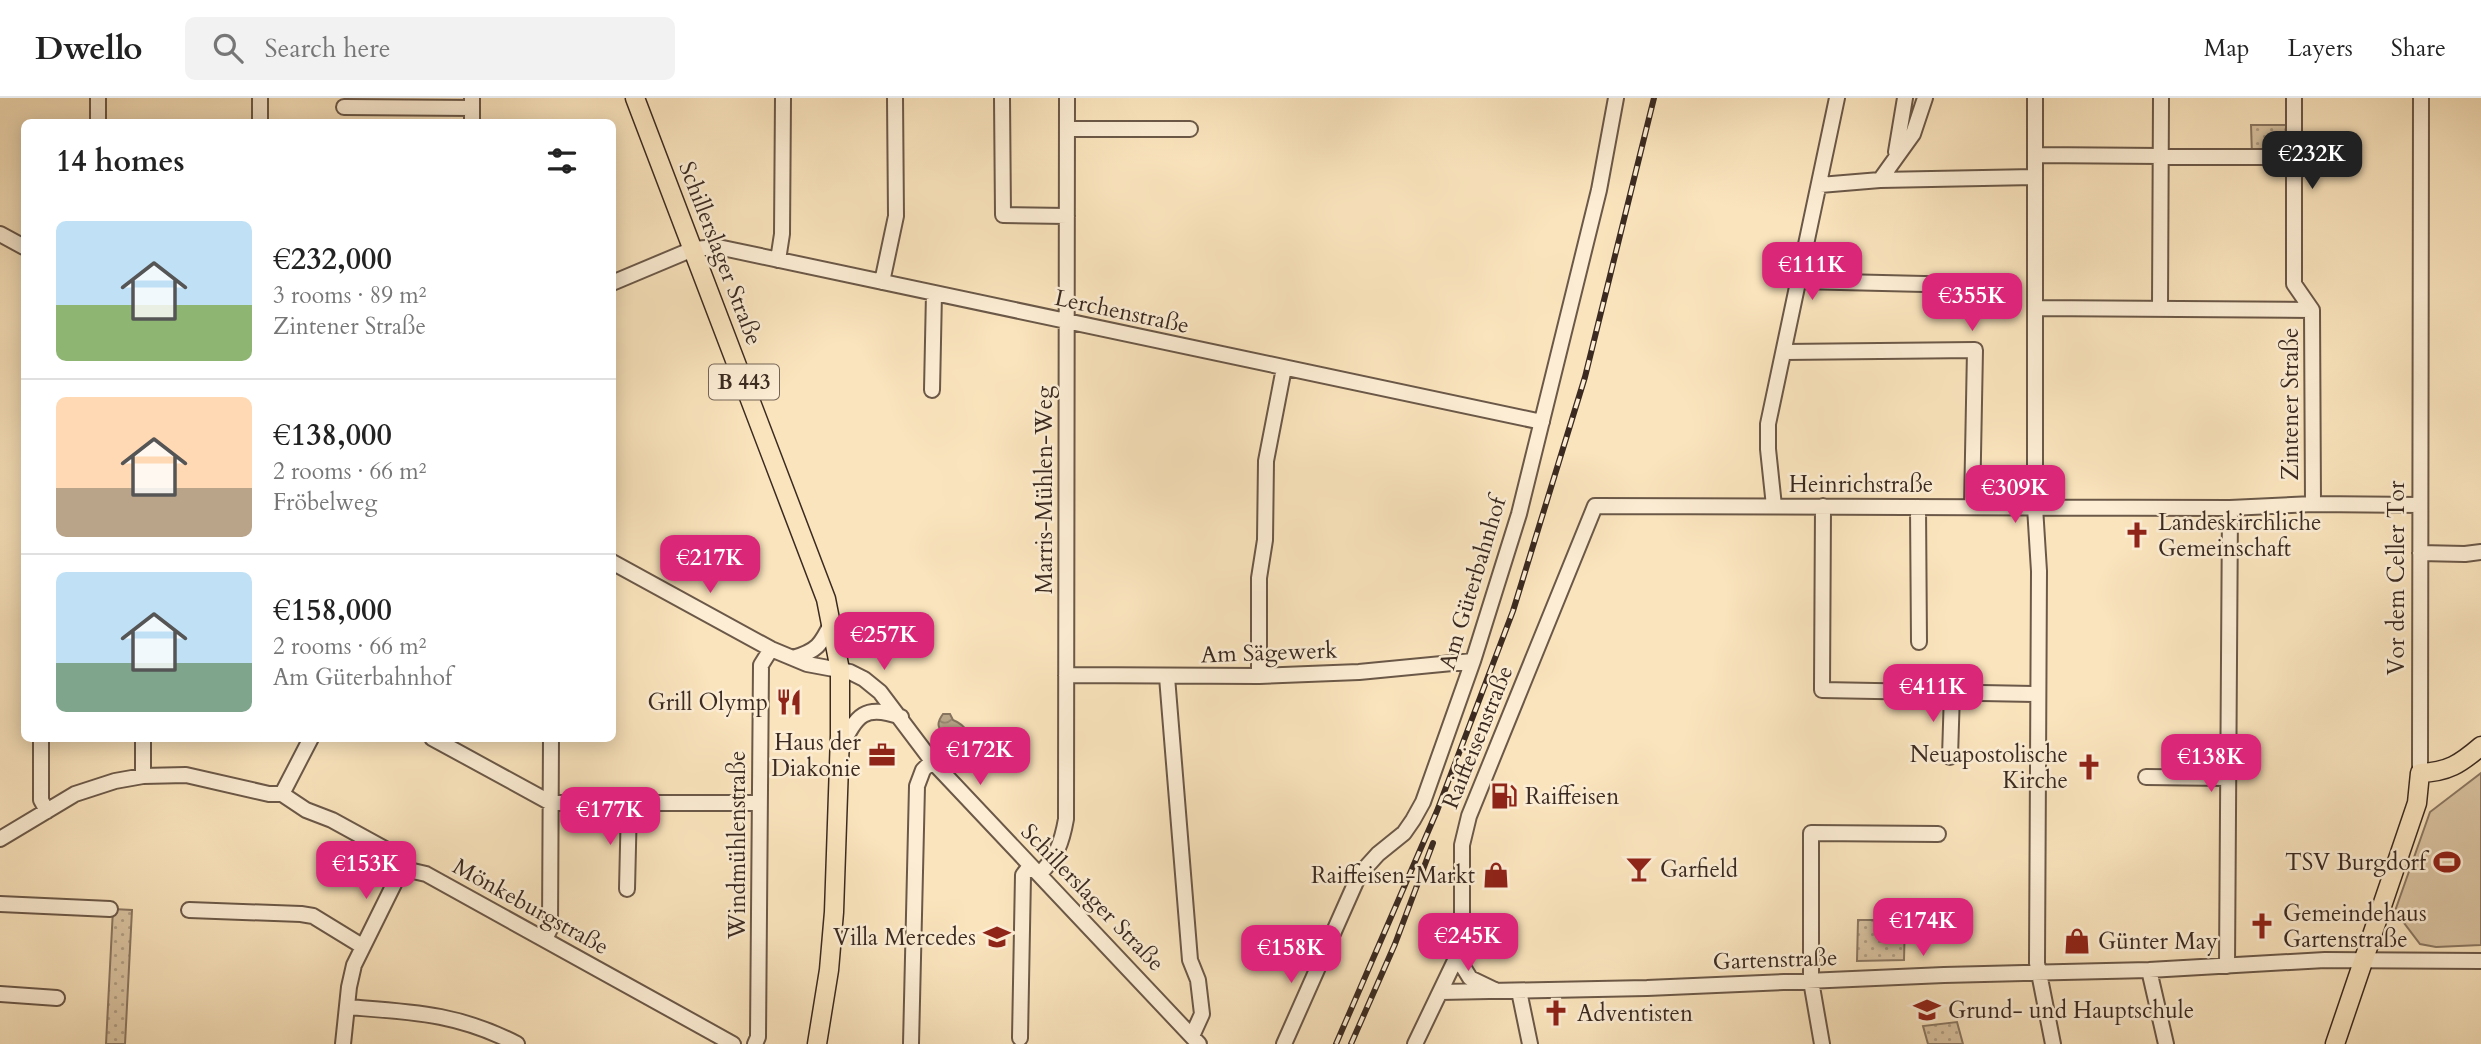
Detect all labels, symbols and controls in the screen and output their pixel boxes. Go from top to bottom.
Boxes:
search box [185,17,675,80]
text: Dwello [35,26,143,71]
icon: search [209,29,247,67]
text: Search here [265,31,391,66]
text: Map [2204,32,2250,65]
text: Layers [2288,32,2353,65]
text: Share [2391,32,2446,65]
pin: €232K [2263,132,2361,191]
text: €232K [2278,138,2346,169]
text: 14 homes [56,141,185,182]
icon: filters [543,142,581,180]
street label: Schillerslager Straße [671,157,770,349]
text: €232,000 [273,239,392,280]
pin: €111K [1763,242,1861,302]
icon: home [112,249,196,333]
text: €111K [1778,249,1846,280]
pin: €355K [1923,274,2021,333]
text: 3 rooms · 89 m² [273,280,426,311]
text: €355K [1938,280,2006,311]
street label: Lerchenstraße [1052,282,1192,341]
text: Zintener Straße [273,311,426,342]
street label: Zintener Straße [2275,328,2306,481]
road number: B 443 [709,364,779,400]
street label: Marris-Mühlen-Weg [1029,386,1060,594]
text: €138,000 [273,415,392,456]
icon: home [112,425,196,509]
text: 2 rooms · 66 m² [273,456,426,487]
pin: €309K [1966,466,2064,525]
street label: Heinrichstraße [1789,469,1933,500]
text: €309K [1981,472,2049,503]
street label: Vor dem Celler Tor [2381,480,2412,675]
text: Fröbelweg [273,487,377,518]
street label: Am Güterbahnhof [1431,489,1515,673]
place label: Landeskirchliche Gemeinschaft [2158,507,2321,564]
church icon: Landeskirchliche Gemeinschaft [2122,520,2152,550]
pin: €217K [661,536,759,595]
text: €217K [676,542,744,573]
text: €158,000 [273,590,392,631]
icon: home [112,600,196,684]
pin: €257K [835,612,933,672]
text: €257K [850,619,918,650]
text: 2 rooms · 66 m² [273,631,426,662]
street label: Am Sägewerk [1200,635,1338,670]
street label: Raiffeisenstraße [1435,661,1520,813]
text: Am Güterbahnhof [273,662,452,693]
pin: €411K [1884,664,1982,724]
text: €411K [1899,671,1967,702]
place label: Grill Olymp [647,687,768,718]
restaurant icon: Grill Olymp [774,687,804,717]
place label: Haus der Diakonie [771,727,862,784]
pin: €172K [931,728,1029,787]
text: €172K [946,734,1014,765]
pin: €138K [2162,734,2260,794]
place label: Neuapostolische Kirche [1910,739,2068,796]
office icon: Haus der Diakonie [867,740,897,770]
text: €138K [2177,741,2245,772]
street label: Windmühlenstraße [722,751,753,940]
church icon: Neuapostolische Kirche [2074,752,2104,782]
fuel station icon: Raiffeisen [1489,781,1519,811]
place label: Raiffeisen [1525,781,1619,812]
pin: €177K [561,788,659,847]
text: €177K [576,794,644,825]
street label: Schillerslager Straße [1014,817,1171,978]
pin: €153K [317,842,415,901]
place label: TSV Burgdorf [2285,847,2430,878]
sports icon: TSV Burgdorf [2432,847,2462,877]
text: €153K [332,848,400,879]
street label: Mönkeburgstraße [447,851,614,962]
bar icon: Garfield [1624,854,1654,884]
place label: Garfield [1660,854,1739,885]
place label: Raiffeisen-Markt [1311,860,1475,891]
shop icon: Raiffeisen-Markt [1481,860,1511,890]
pin: €174K [1874,898,1972,958]
place label: Gemeindehaus Gartenstraße [2283,898,2427,955]
text: €174K [1889,905,1957,936]
church icon: Gemeindehaus Gartenstraße [2247,911,2277,941]
pin: €245K [1419,914,1517,973]
text: €245K [1434,920,1502,951]
place label: Villa Mercedes [833,922,976,953]
school or university icon: Villa Mercedes [982,922,1012,952]
pin: €158K [1242,926,1340,985]
shop icon: Günter May [2062,926,2092,956]
place label: Günter May [2098,926,2218,957]
text: €158K [1257,932,1325,963]
street label: Gartenstraße [1712,942,1838,977]
school or university icon: Grund- und Hauptschule [1912,995,1942,1025]
place label: Grund- und Hauptschule [1948,995,2194,1026]
church icon: Adventisten [1541,998,1571,1028]
place label: Adventisten [1577,998,1693,1029]

